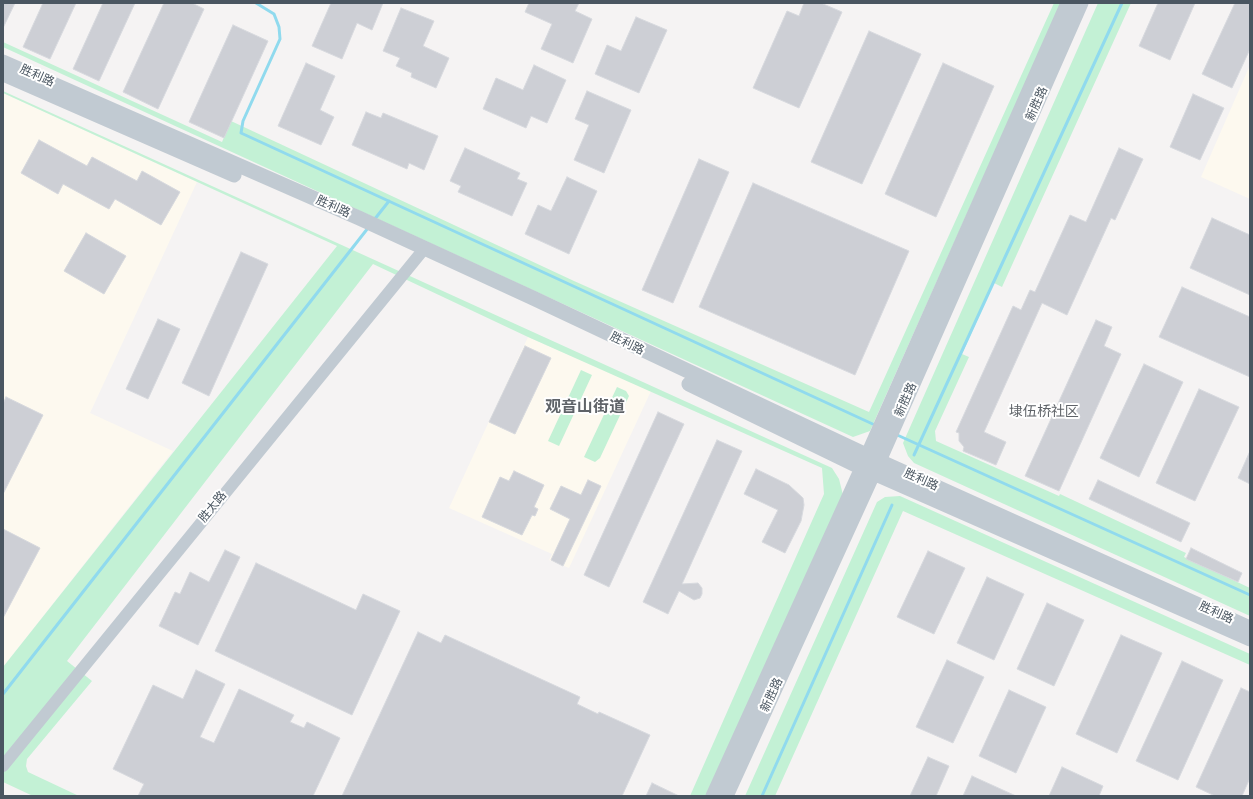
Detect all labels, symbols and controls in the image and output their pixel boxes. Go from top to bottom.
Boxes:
street label: 胜利路 [18,62,56,90]
street label: 新胜路 [1023,85,1051,123]
street label: 胜利路 [314,193,352,221]
street label: 胜利路 [608,330,646,358]
street label: 新胜路 [892,381,920,419]
district label: 观音山街道 [545,398,625,418]
district label: 埭伍桥社区 [1009,404,1079,420]
street label: 胜利路 [902,466,940,494]
street label: 胜太路 [196,488,230,526]
street label: 胜利路 [1197,599,1235,627]
street label: 新胜路 [758,676,786,714]

